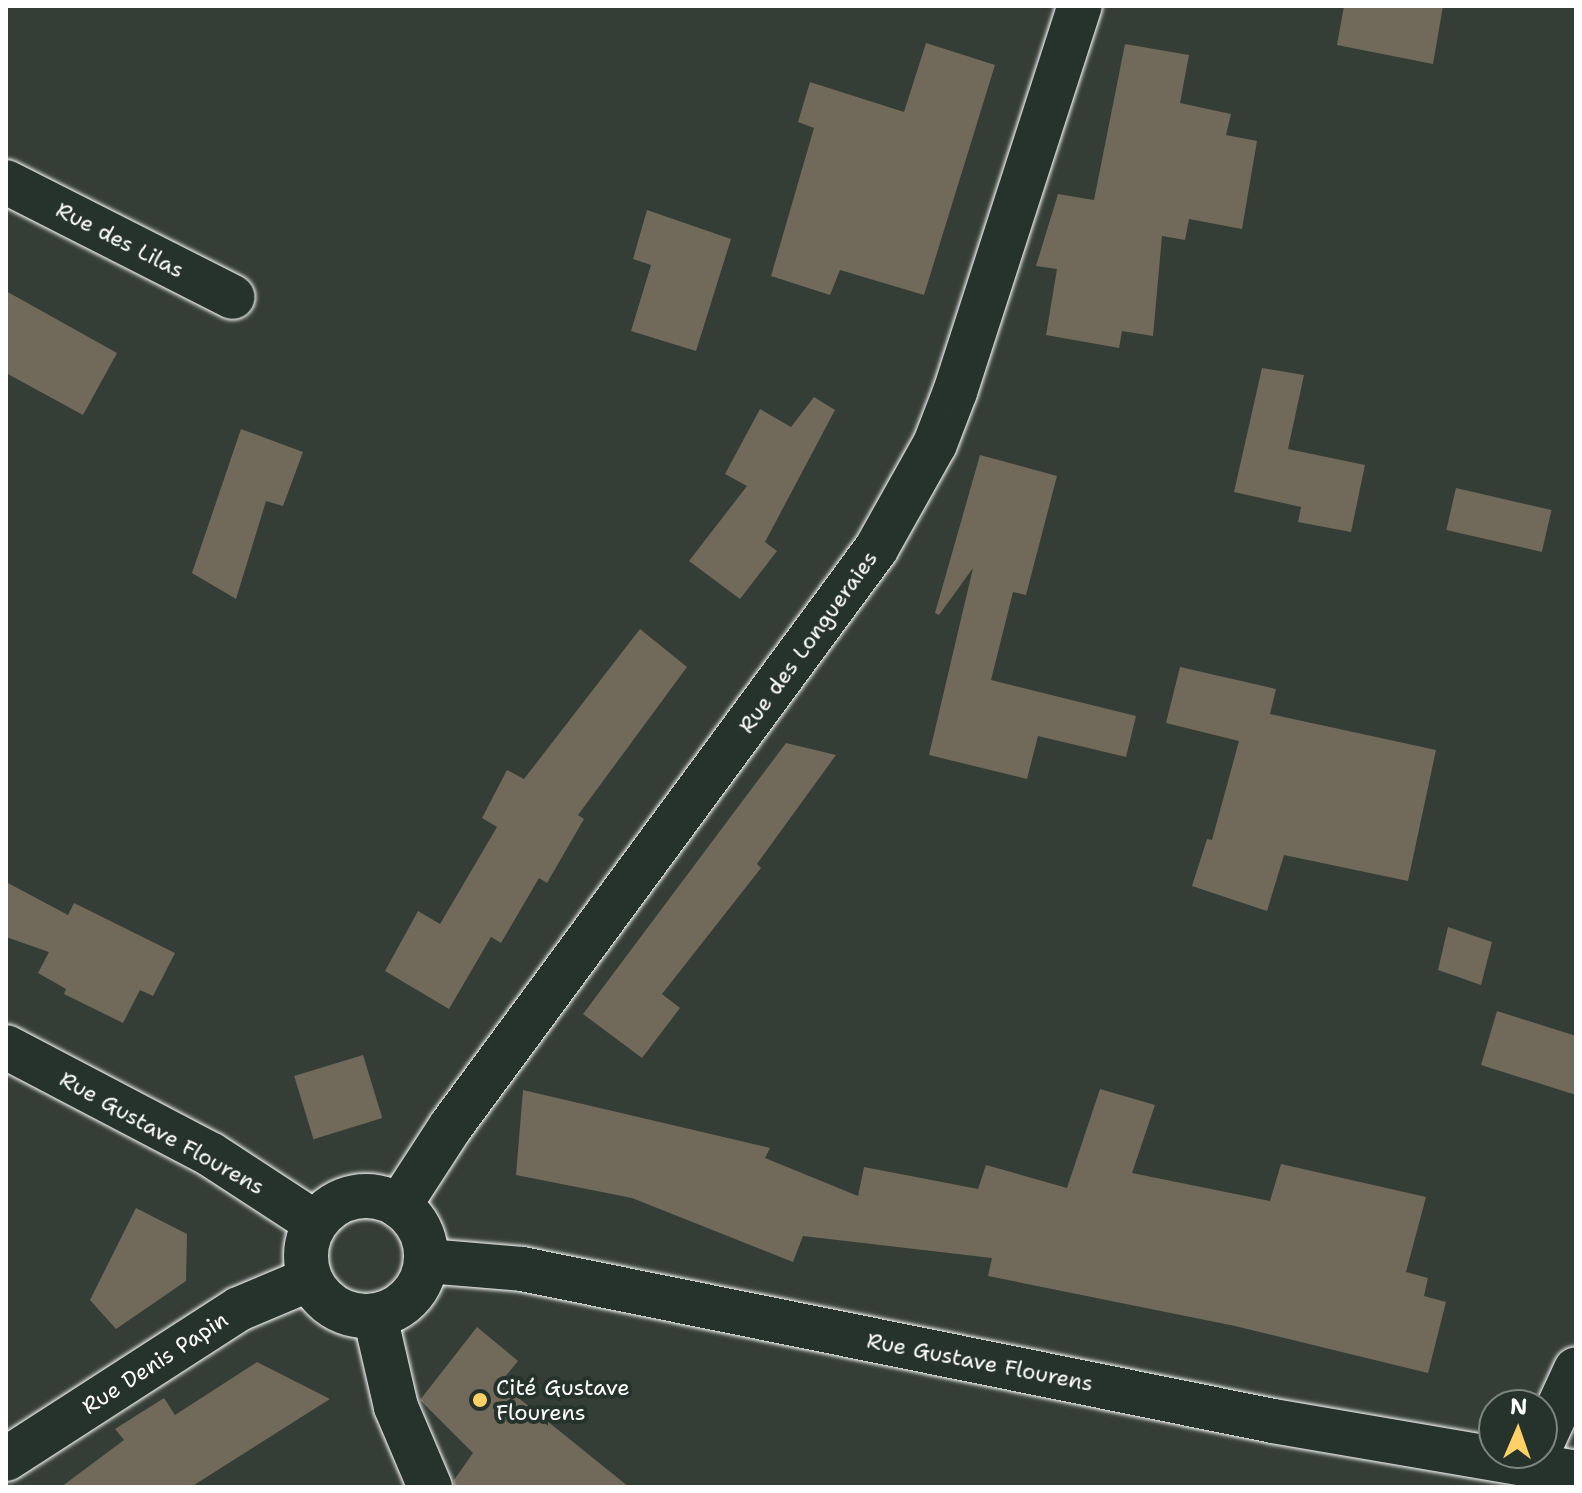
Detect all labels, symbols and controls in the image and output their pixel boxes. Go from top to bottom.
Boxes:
street label: Rue des Lilas [52,196,188,284]
street label: Rue des Longueraies [733,546,883,738]
street label: Rue Gustave Flourens [55,1066,269,1200]
street label: Rue Denis Papin [77,1306,233,1420]
street label: Rue Gustave Flourens [865,1327,1095,1397]
place label: Cité Gustave Flourens [496,1374,630,1426]
north arrow [1478,1389,1558,1469]
marker: Cité Gustave Flourens [471,1391,489,1409]
text: N [1510,1392,1528,1421]

